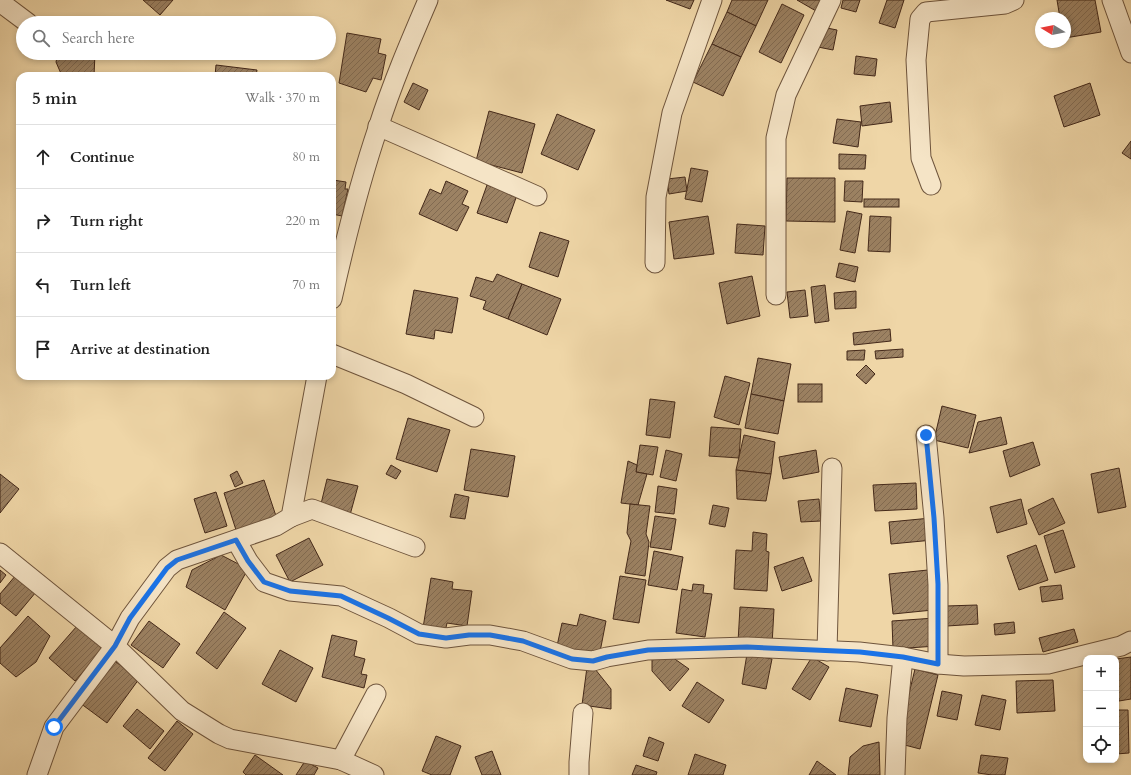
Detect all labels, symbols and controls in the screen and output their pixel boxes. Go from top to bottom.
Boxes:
north arrow [1035,12,1071,48]
search box [16,16,336,60]
icon: search [30,27,52,49]
text: Search here [62,28,135,48]
text: 5 min [32,87,77,110]
text: Walk · 370 m [245,89,320,107]
icon: ahead [32,146,54,168]
text: Continue [70,147,135,167]
text: 80 m [292,148,320,166]
icon: right [32,210,54,232]
text: Turn right [70,211,143,231]
text: 220 m [286,212,320,230]
icon: left [32,274,54,296]
text: Turn left [70,275,131,295]
text: 70 m [292,276,320,294]
icon: arrive [32,338,54,360]
text: Arrive at destination [70,339,210,359]
route end [917,426,935,444]
map controls [1083,655,1119,763]
button: + [1083,655,1119,691]
button: − [1083,691,1119,727]
route start [45,718,63,736]
button: locate [1083,727,1119,763]

